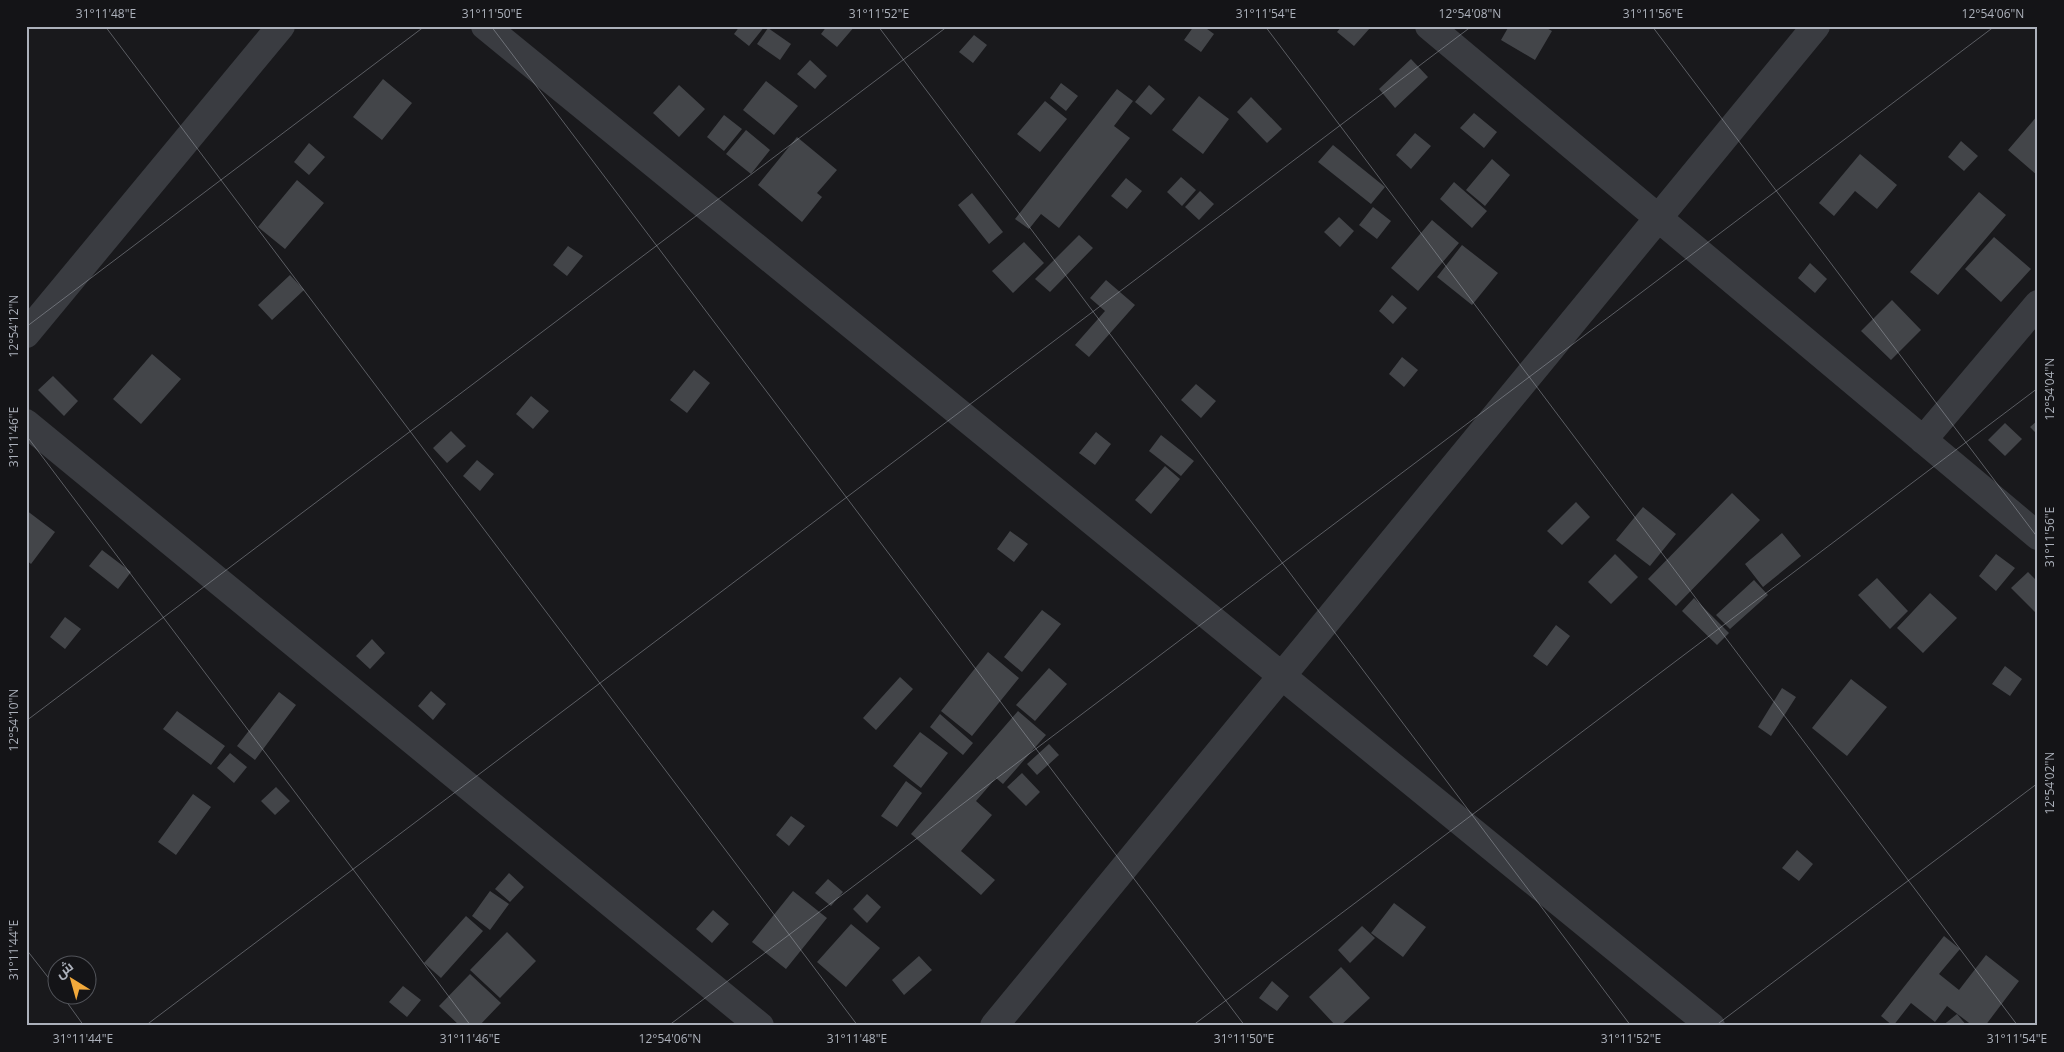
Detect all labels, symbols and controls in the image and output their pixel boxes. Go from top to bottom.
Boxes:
text: 31°11'48"E [76,5,136,22]
text: 31°11'50"E [462,5,522,22]
text: 31°11'52"E [849,5,909,22]
text: 31°11'54"E [1236,5,1296,22]
text: 12°54'08"N [1439,5,1501,22]
text: 31°11'56"E [1623,5,1683,22]
text: 12°54'06"N [1962,5,2024,22]
text: 12°54'12"N [5,295,22,357]
text: 12°54'04"N [2041,358,2058,420]
text: 31°11'46"E [5,407,22,467]
text: 31°11'56"E [2041,507,2058,567]
text: 12°54'10"N [5,689,22,751]
text: 12°54'02"N [2041,752,2058,814]
text: 31°11'44"E [5,920,22,980]
north arrow [48,954,98,1004]
text: ش [51,956,77,982]
text: 31°11'44"E [53,1030,113,1047]
text: 31°11'46"E [440,1030,500,1047]
text: 12°54'06"N [639,1030,701,1047]
text: 31°11'48"E [827,1030,887,1047]
text: 31°11'50"E [1214,1030,1274,1047]
text: 31°11'52"E [1601,1030,1661,1047]
text: 31°11'54"E [1987,1030,2047,1047]

